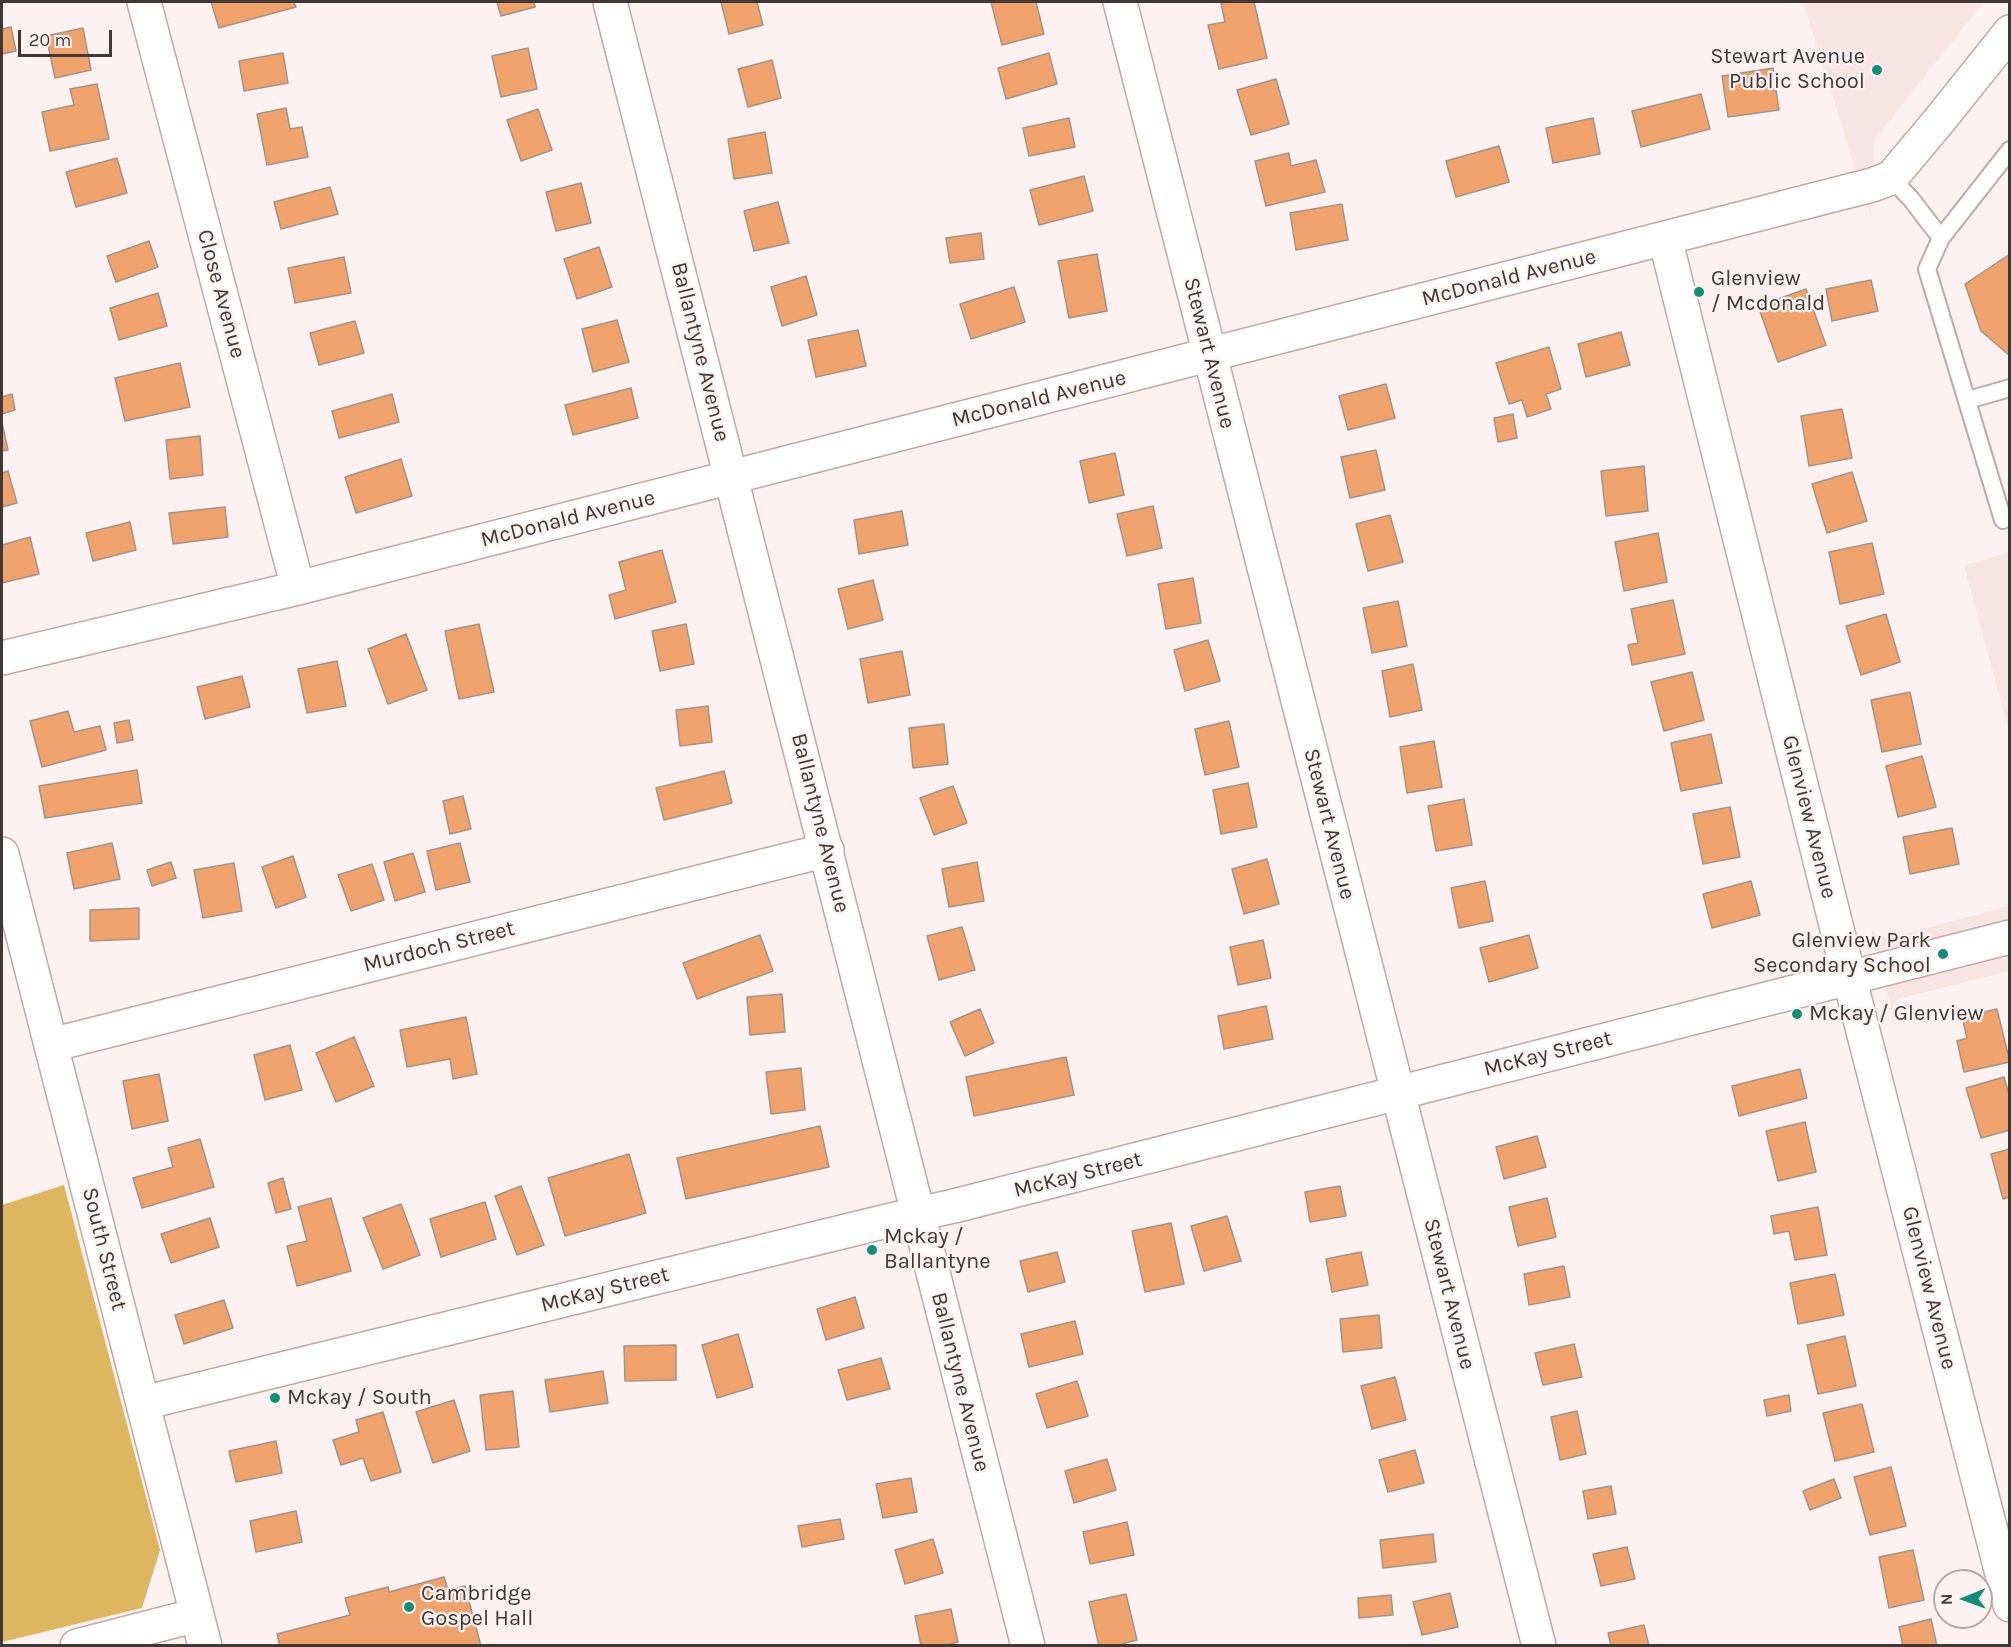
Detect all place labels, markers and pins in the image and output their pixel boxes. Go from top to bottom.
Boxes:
place label: Stewart Avenue Public School [1710,44,1865,96]
marker: Stewart Avenue Public School [1870,63,1884,77]
place label: Glenview / Mcdonald [1711,266,1825,318]
marker: Glenview / Mcdonald [1692,285,1706,299]
place label: Glenview Park Secondary School [1753,928,1931,980]
marker: Glenview Park Secondary School [1936,947,1950,961]
place label: Mckay / Glenview [1809,1001,1983,1027]
marker: Mckay / Glenview [1790,1007,1804,1021]
place label: Mckay / Ballantyne [884,1224,991,1276]
marker: Mckay / Ballantyne [865,1243,879,1257]
place label: Mckay / South [287,1385,432,1411]
marker: Mckay / South [268,1391,282,1405]
place label: Cambridge Gospel Hall [421,1581,533,1633]
marker: Cambridge Gospel Hall [402,1600,416,1614]

